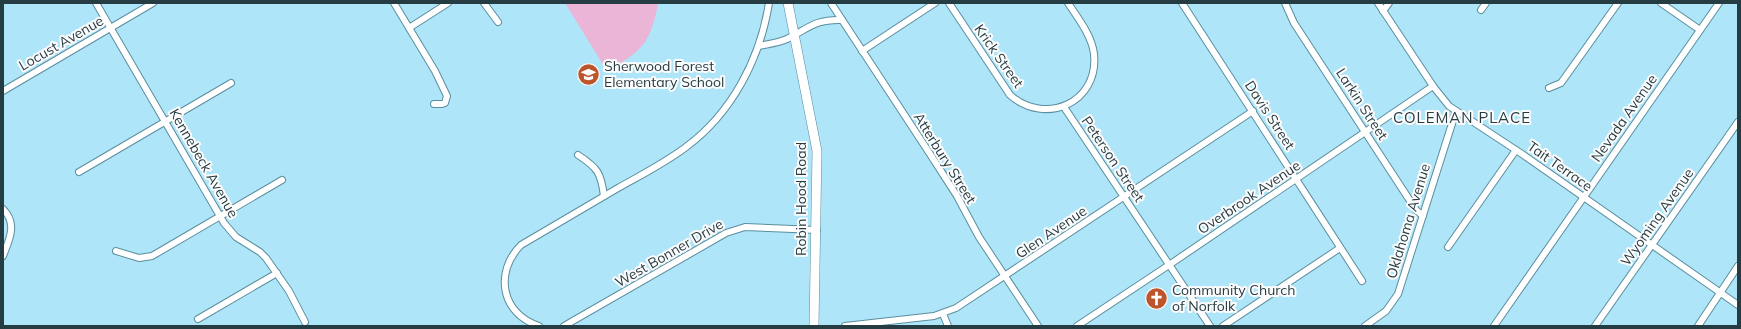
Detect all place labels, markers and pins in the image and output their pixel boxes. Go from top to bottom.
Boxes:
place label: Sherwood Forest Elementary School [604,57,724,91]
school or university icon: Sherwood Forest Elementary School [575,61,601,87]
place label: Community Church of Norfolk [1172,281,1295,315]
church icon: Community Church of Norfolk [1144,285,1170,311]

